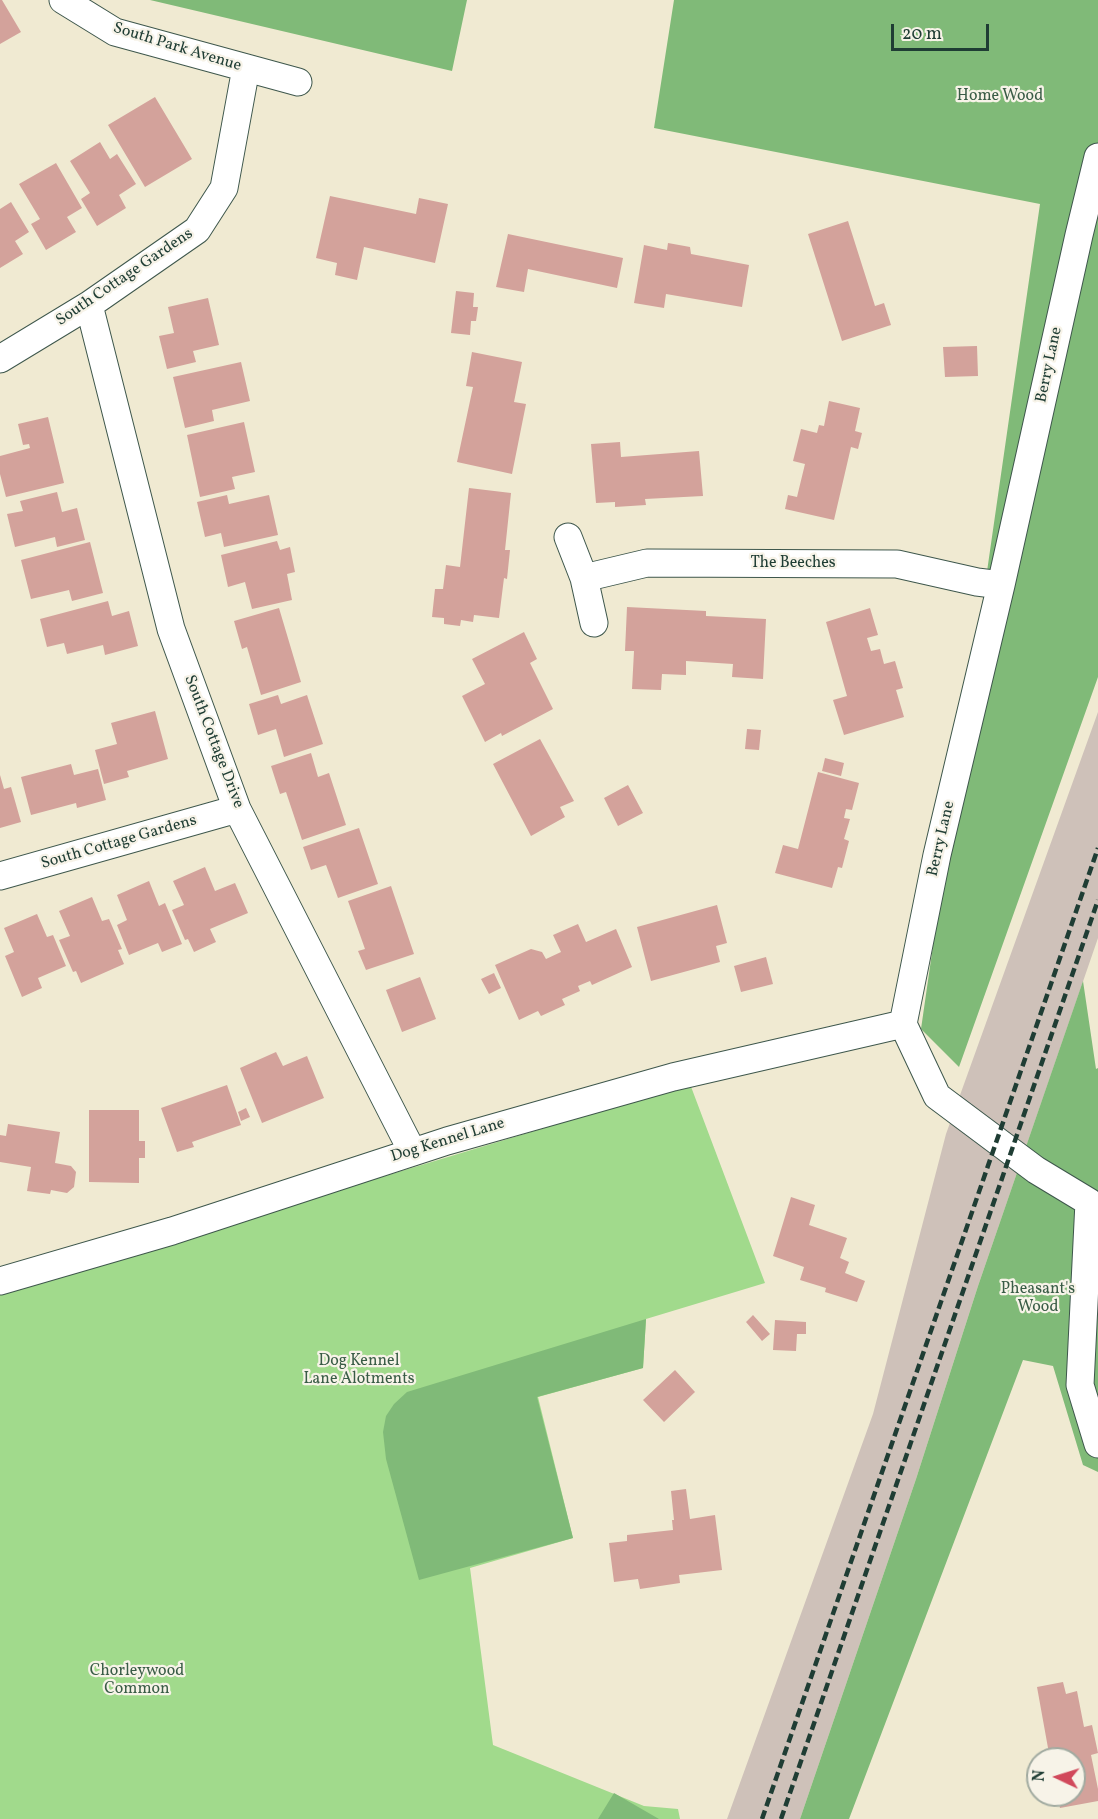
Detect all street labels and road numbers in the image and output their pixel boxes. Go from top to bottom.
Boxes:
street label: South Park Avenue [111,19,243,77]
street label: South Cottage Gardens [53,225,197,331]
street label: Berry Lane [1033,325,1067,405]
street label: The Beeches [750,554,836,574]
street label: South Cottage Drive [179,673,247,811]
street label: Berry Lane [924,799,960,879]
street label: South Cottage Gardens [39,812,199,874]
street label: Dog Kennel Lane [389,1115,507,1167]

